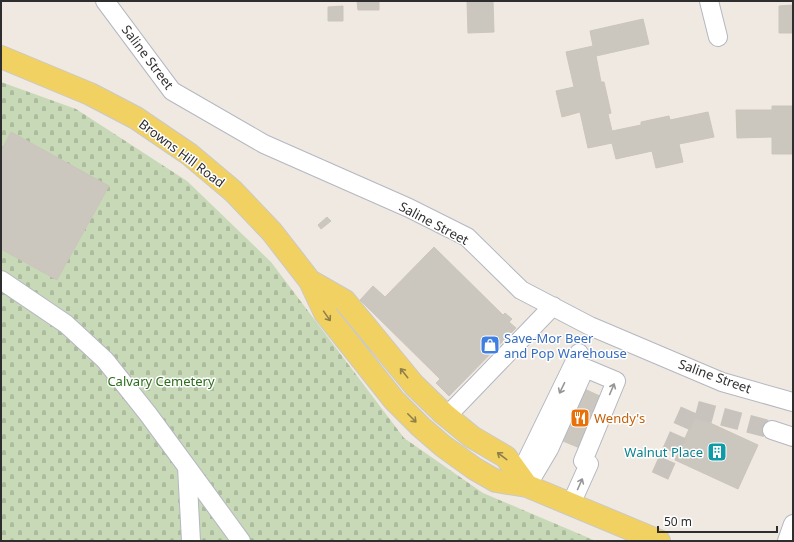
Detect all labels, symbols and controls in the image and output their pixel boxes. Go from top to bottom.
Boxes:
street label: Saline Street [118,21,178,93]
street label: Browns Hill Road [135,115,229,191]
street label: Saline Street [396,197,472,249]
one-way arrow [323,310,331,321]
place label: Save-Mor Beer and Pop Warehouse [504,329,627,362]
shop icon: Save-Mor Beer and Pop Warehouse [479,334,501,356]
street label: Saline Street [676,355,754,398]
one-way arrow [399,367,408,378]
park label: Calvary Cemetery [107,372,215,390]
one-way arrow [558,382,565,394]
one-way arrow [609,384,617,396]
restaurant icon: Wendy's [569,407,591,429]
place label: Wendy's [594,409,645,427]
one-way arrow [407,413,417,423]
building icon: Walnut Place [706,441,728,463]
place label: Walnut Place [624,443,703,461]
one-way arrow [497,452,508,460]
one-way arrow [577,479,584,491]
scale bar [658,508,777,534]
text: 50 m [664,513,692,530]

